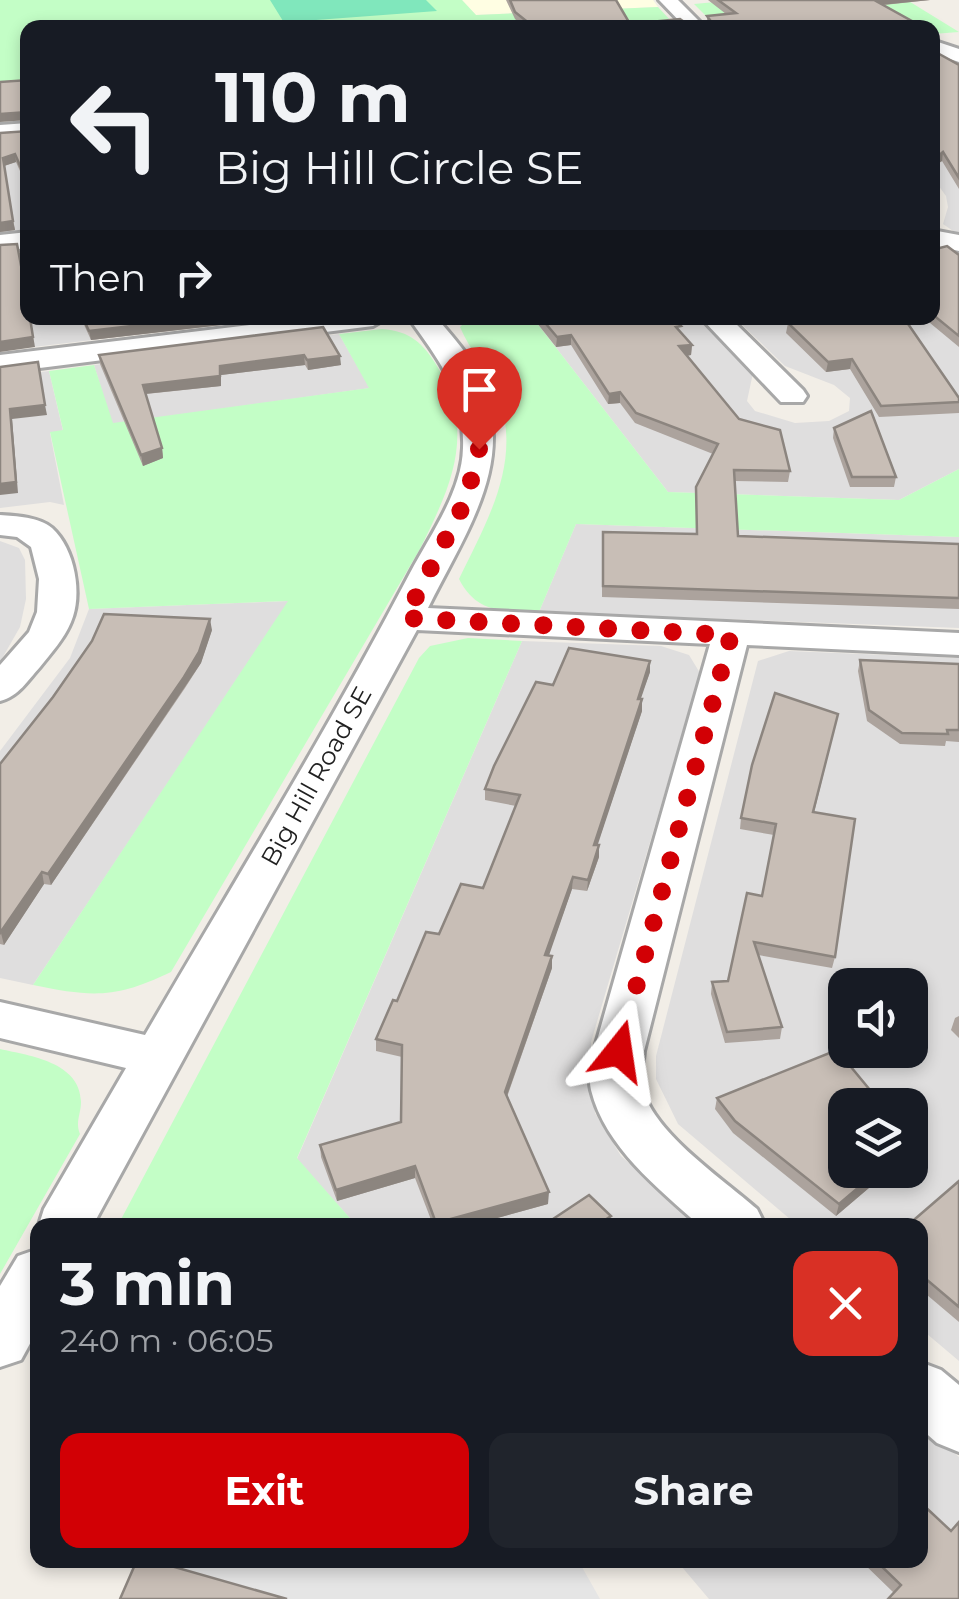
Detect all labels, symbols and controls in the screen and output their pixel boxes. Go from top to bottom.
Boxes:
text: 110 m [215,54,411,140]
icon: left [50,60,180,190]
text: Big Hill Circle SE [215,140,584,195]
icon: right [166,250,221,305]
text: Then [50,254,146,301]
pin [437,347,522,450]
icon: arrive [452,362,507,417]
street label: Big Hill Road SE [254,681,378,871]
map controls [828,968,928,1188]
button: sound [828,968,928,1068]
position arrow [567,999,671,1103]
button: layers [828,1088,928,1188]
text: 3 min [60,1247,235,1320]
button: close [793,1251,898,1356]
text: 240 m · 06:05 [60,1321,274,1360]
button: Exit [60,1433,469,1548]
button: Share [489,1433,898,1548]

